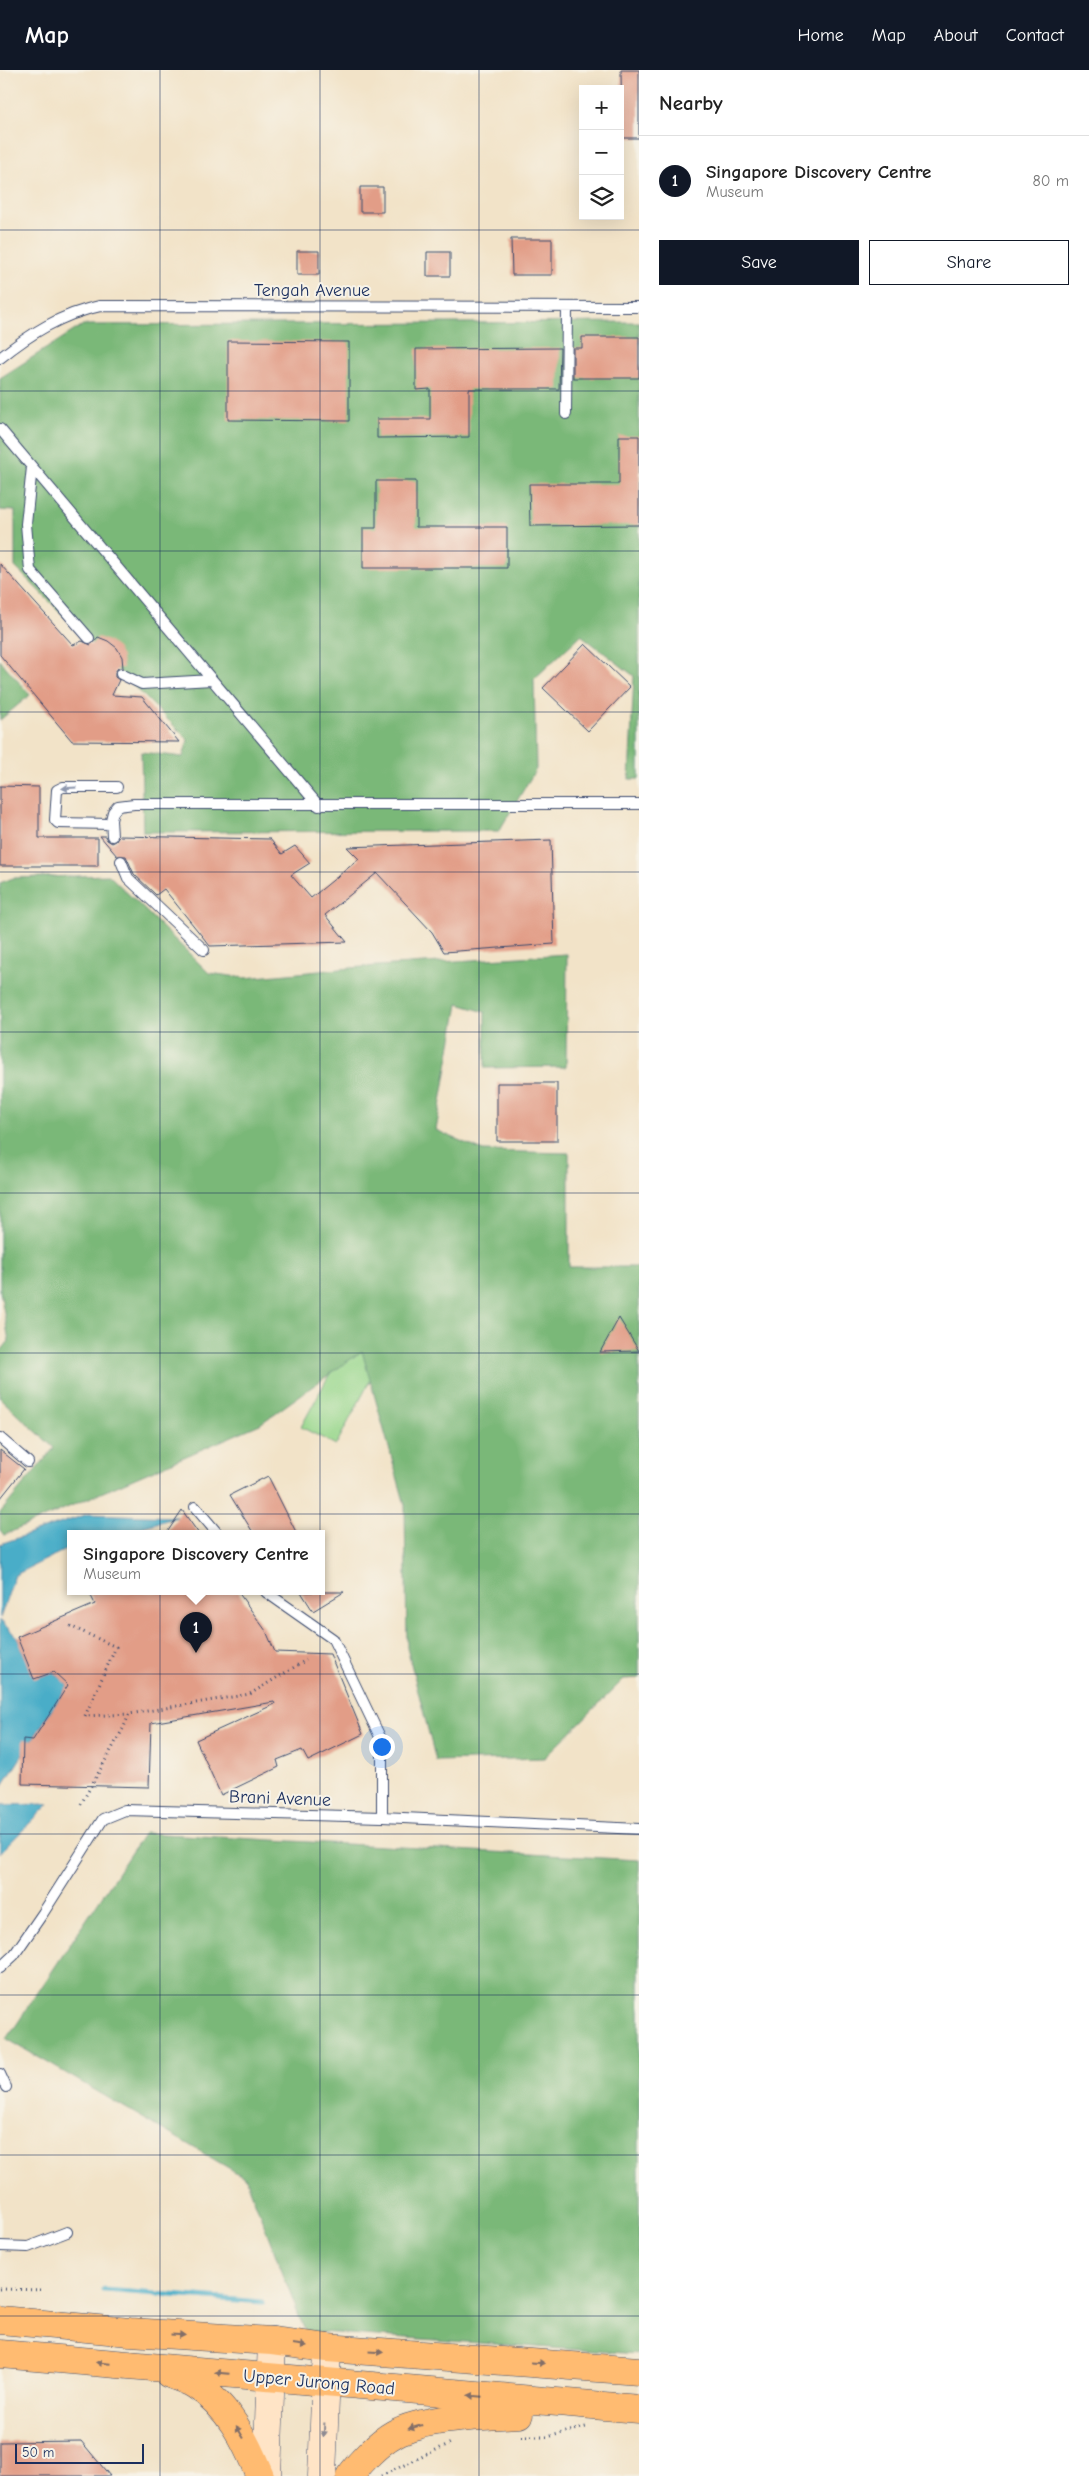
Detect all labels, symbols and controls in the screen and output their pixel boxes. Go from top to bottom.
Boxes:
text: Map [25,21,69,49]
text: Home [797,25,844,46]
text: Map [872,25,906,46]
text: About [934,25,978,46]
text: Contact [1006,25,1064,46]
map controls [579,85,624,220]
button: + [579,85,624,130]
text: Nearby [659,91,723,115]
button: − [579,130,624,175]
text: Singapore Discovery Centre [706,161,931,183]
text: 1 [672,172,678,190]
text: 80 m [1032,172,1069,190]
button: layers [579,175,624,220]
text: Museum [706,183,764,201]
button: Save [659,240,859,285]
button: Share [869,240,1069,285]
street label: Tengah Avenue [254,280,370,301]
one-way arrow [60,784,76,792]
popup [67,1530,325,1595]
text: Singapore Discovery Centre [83,1543,309,1565]
text: Museum [83,1565,141,1583]
pin: 1 [180,1612,212,1653]
your location [369,1734,395,1760]
street label: Brani Avenue [229,1786,331,1811]
one-way arrow [171,2331,187,2339]
one-way arrow [292,2341,308,2349]
one-way arrow [368,2348,384,2356]
one-way arrow [95,2358,111,2366]
one-way arrow [530,2360,546,2368]
street label: Upper Jurong Road [242,2365,396,2400]
one-way arrow [214,2369,230,2377]
one-way arrow [467,2392,483,2400]
one-way arrow [320,2422,328,2438]
one-way arrow [407,2424,422,2432]
one-way arrow [235,2425,244,2438]
scale bar [15,2441,144,2464]
text: 50 m [22,2444,54,2461]

